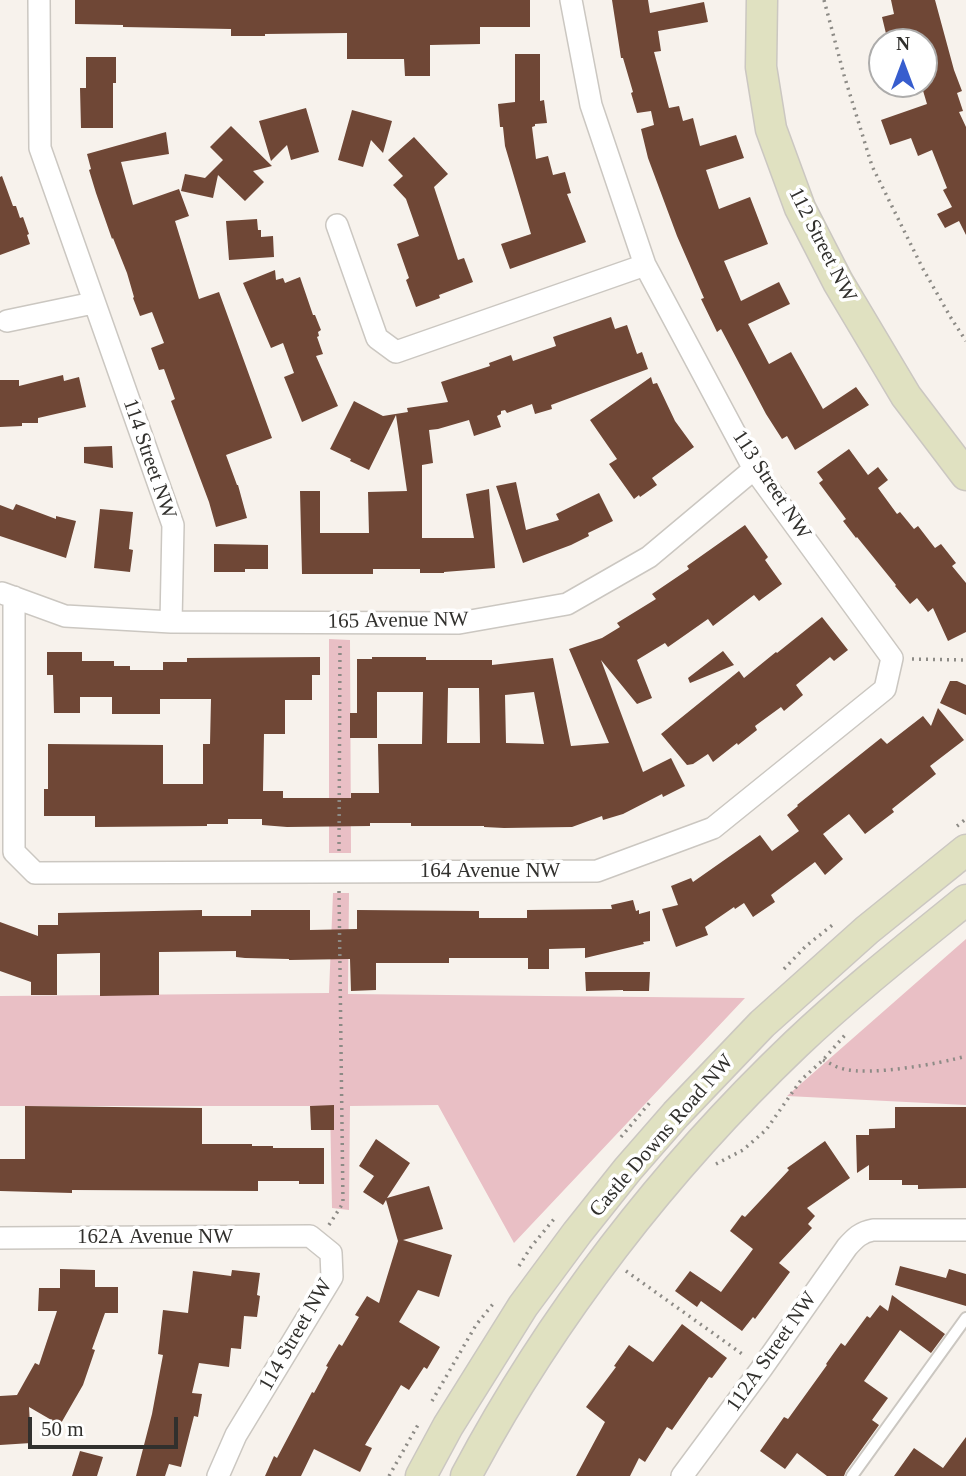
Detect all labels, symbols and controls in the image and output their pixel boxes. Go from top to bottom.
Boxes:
north arrow [868,28,938,98]
text: N [896,33,910,54]
street label: 112 Street NW [782,184,862,306]
street label: 114 Street NW [117,396,181,522]
street label: 113 Street NW [726,426,816,544]
street label: 165 Avenue NW [327,607,469,635]
street label: 164 Avenue NW [420,858,560,884]
street label: Castle Downs Road NW [585,1050,739,1222]
street label: 162A Avenue NW [77,1224,233,1250]
street label: 114 Street NW [254,1274,338,1396]
street label: 112A Street NW [721,1287,823,1417]
scale bar [32,1402,182,1446]
text: 50 m [41,1417,84,1441]

